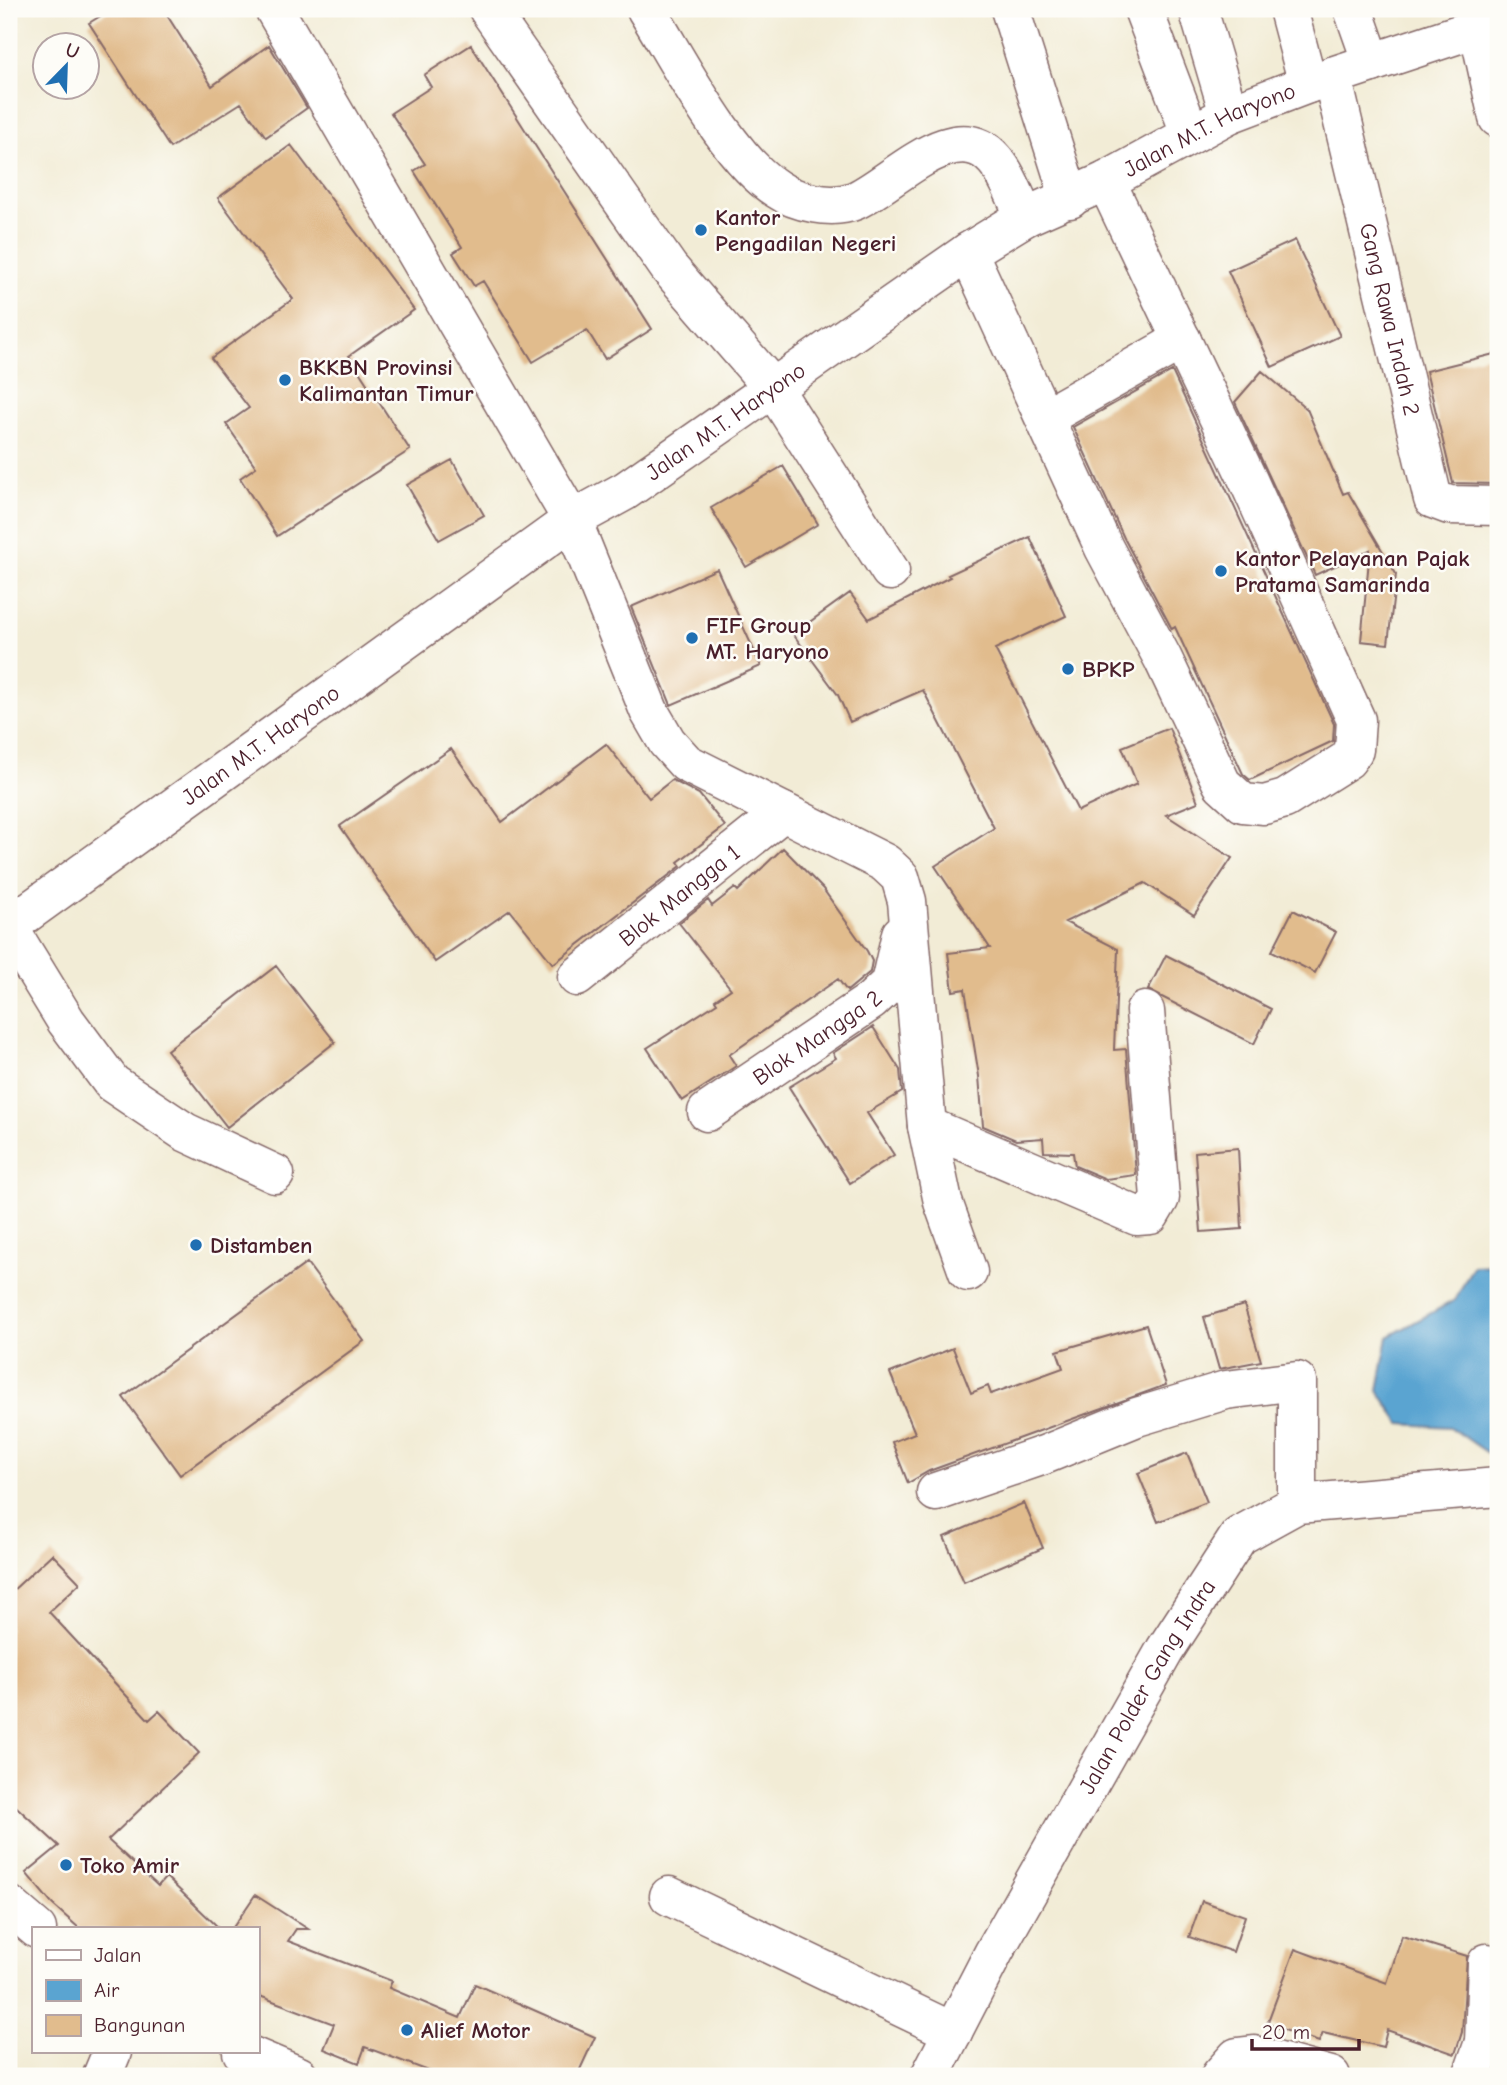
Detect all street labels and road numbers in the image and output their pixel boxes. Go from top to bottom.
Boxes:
street label: Jalan M.T. Haryono [1119,77,1299,182]
street label: Gang Rawa Indah 2 [1354,220,1426,418]
street label: Jalan M.T. Haryono [641,356,810,486]
street label: Jalan M.T. Haryono [176,679,345,811]
street label: Blok Mangga 1 [613,839,745,952]
street label: Blok Mangga 2 [747,984,888,1091]
street label: Jalan Polder Gang Indra [1073,1574,1221,1799]

